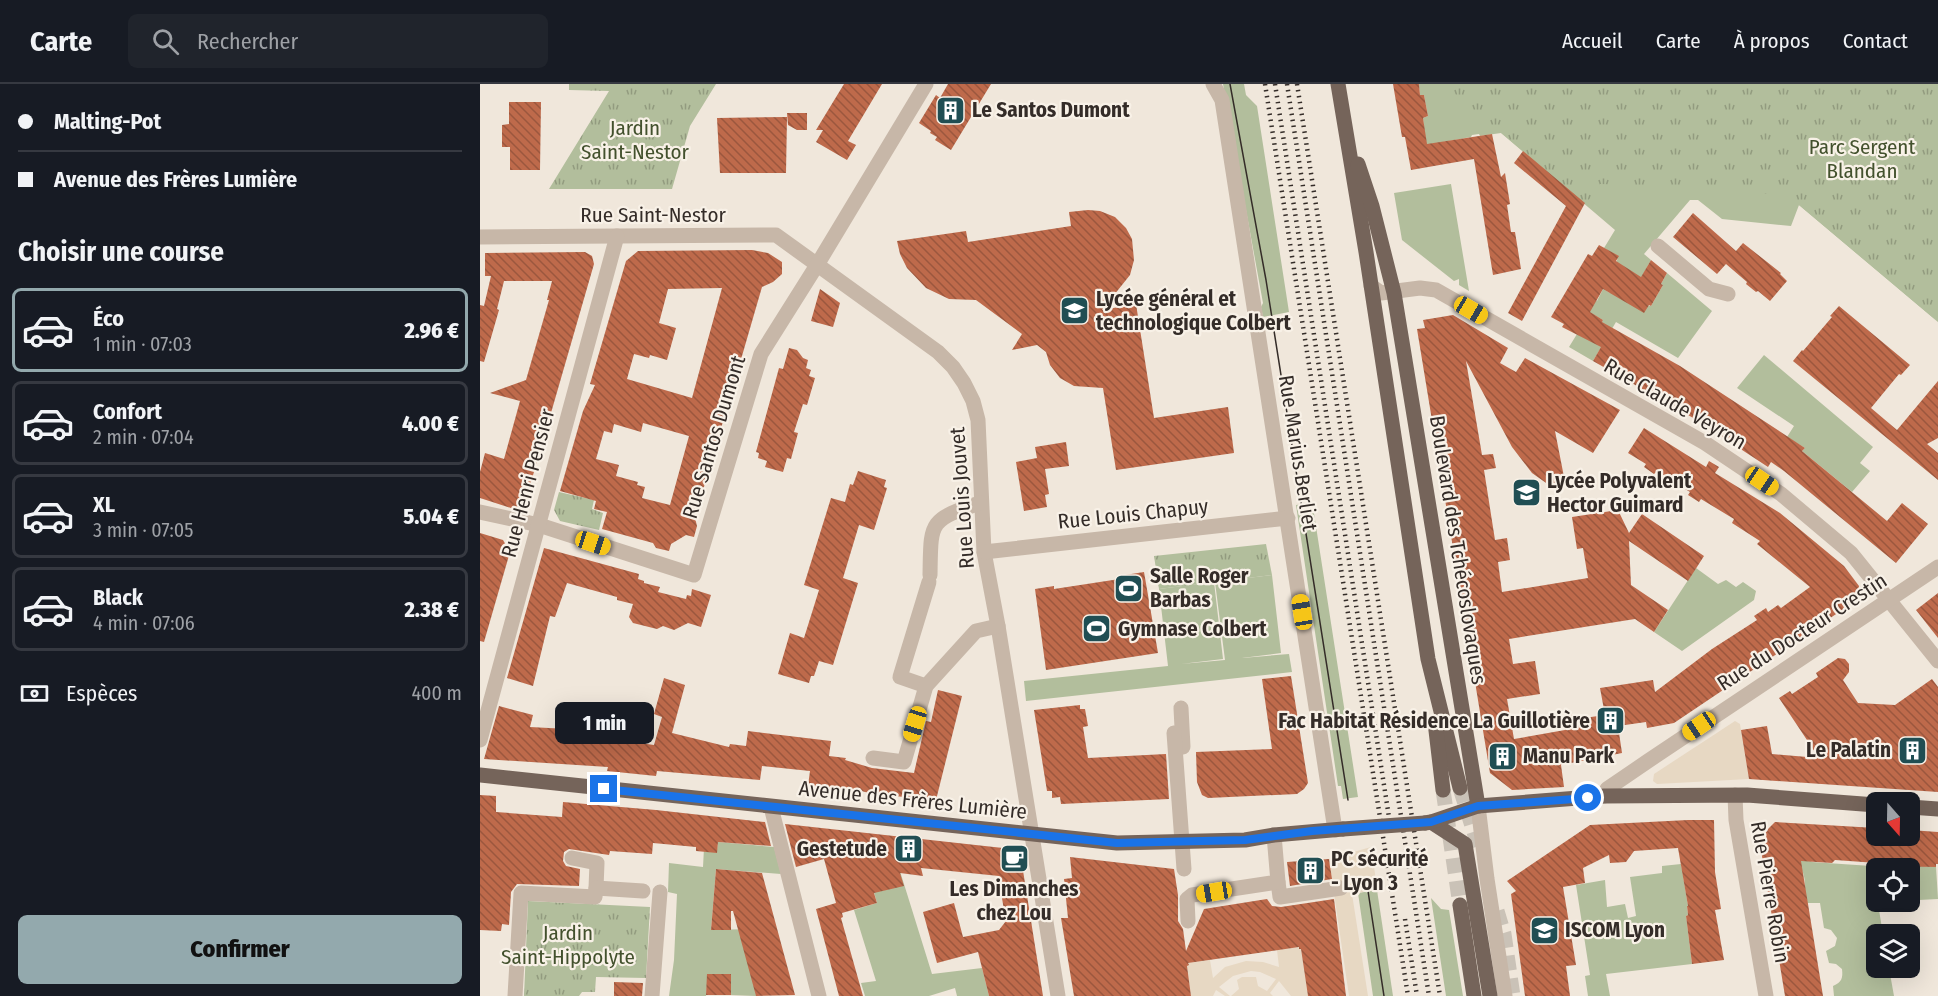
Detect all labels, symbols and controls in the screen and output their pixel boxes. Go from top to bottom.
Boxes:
search box [128,14,548,68]
text: Carte [30,25,92,58]
icon: search [149,25,182,58]
text: Rechercher [197,28,298,55]
text: Accueil [1562,28,1623,54]
text: Carte [1656,28,1701,54]
text: À propos [1734,28,1810,54]
text: Contact [1843,28,1908,54]
building icon: Le Santos Dumont [935,94,967,126]
place label: Le Santos Dumont [972,97,1130,123]
text: Malting-Pot [54,108,161,135]
park label: Jardin Saint-Nestor [581,115,690,165]
park label: Parc Sergent Blandan [1809,134,1915,184]
text: Avenue des Frères Lumière [54,166,297,193]
street label: Rue Saint-Nestor [580,202,726,228]
text: Choisir une course [18,236,224,268]
place label: Lycée général et technologique Colbert [1096,286,1291,336]
car [1451,293,1491,327]
school or university icon: Lycée général et technologique Colbert [1059,295,1091,327]
icon: car [21,303,75,357]
text: Éco [93,305,124,332]
text: 2.96 € [404,317,459,344]
text: 1 min · 07:03 [93,332,192,356]
street label: Rue Santos Dumont [677,352,751,522]
street label: Rue Claude Veyron [1599,353,1751,455]
street label: Rue Marius Berliet [1273,373,1323,533]
icon: car [21,396,75,450]
text: Confort [93,398,162,425]
street label: Rue Henri Pensier [496,405,561,560]
text: 4.00 € [402,410,459,437]
street label: Boulevard des Tchécoslovaques [1424,414,1492,686]
text: 2 min · 07:04 [93,425,194,449]
street label: Rue Louis Jouvet [944,426,980,570]
car [1742,463,1782,499]
place label: Lycée Polyvalent Hector Guimard [1547,468,1692,518]
school or university icon: Lycée Polyvalent Hector Guimard [1510,477,1542,509]
icon: car [21,489,75,543]
text: XL [93,491,115,518]
street label: Rue Louis Chapuy [1056,493,1210,535]
text: 5.04 € [403,503,459,530]
text: 3 min · 07:05 [93,518,193,542]
car [573,529,613,557]
place label: Salle Roger Barbas [1150,563,1249,613]
street label: Rue du Docteur Crestin [1712,567,1892,697]
sports icon: Salle Roger Barbas [1113,572,1145,604]
icon: car [21,582,75,636]
text: Black [93,584,143,611]
car [1290,593,1314,631]
text: 2.38 € [405,596,459,623]
text: 4 min · 07:06 [93,611,195,635]
sports icon: Gymnase Colbert [1081,613,1113,645]
place label: Gymnase Colbert [1118,616,1267,642]
icon: cash [18,677,51,710]
text: Espèces [66,680,137,707]
text: 400 m [411,681,462,705]
callout: 1 min [554,702,654,744]
car [901,704,929,744]
building icon: Fac Habitat Résidence La Guillotière [1595,705,1627,737]
place label: Fac Habitat Résidence La Guillotière [1278,708,1590,734]
car [1679,708,1719,744]
text: 1 min [583,711,626,735]
building icon: Le Palatin [1896,734,1928,766]
place label: Le Palatin [1806,737,1891,763]
building icon: Manu Park [1486,740,1518,772]
place label: Manu Park [1523,743,1614,769]
route end [590,775,617,802]
street label: Avenue des Frères Lumière [798,775,1028,825]
route start [1574,784,1601,811]
north arrow [1866,792,1920,846]
map controls [1866,792,1920,978]
street label: Rue Pierre Robin [1745,819,1795,965]
building icon: Gestetude [892,833,924,865]
place label: Gestetude [797,836,887,862]
cafe icon: Les Dimanches chez Lou [998,842,1030,874]
place label: PC sécurité - Lyon 3 [1331,846,1429,896]
building icon: PC sécurité - Lyon 3 [1294,855,1326,887]
button: locate [1866,858,1920,912]
place label: Les Dimanches chez Lou [950,876,1078,926]
car [1195,880,1233,904]
school or university icon: ISCOM Lyon [1528,914,1560,946]
button: Confirmer [18,915,462,984]
place label: ISCOM Lyon [1565,917,1665,943]
park label: Jardin Saint-Hippolyte [501,920,635,970]
button: layers [1866,924,1920,978]

